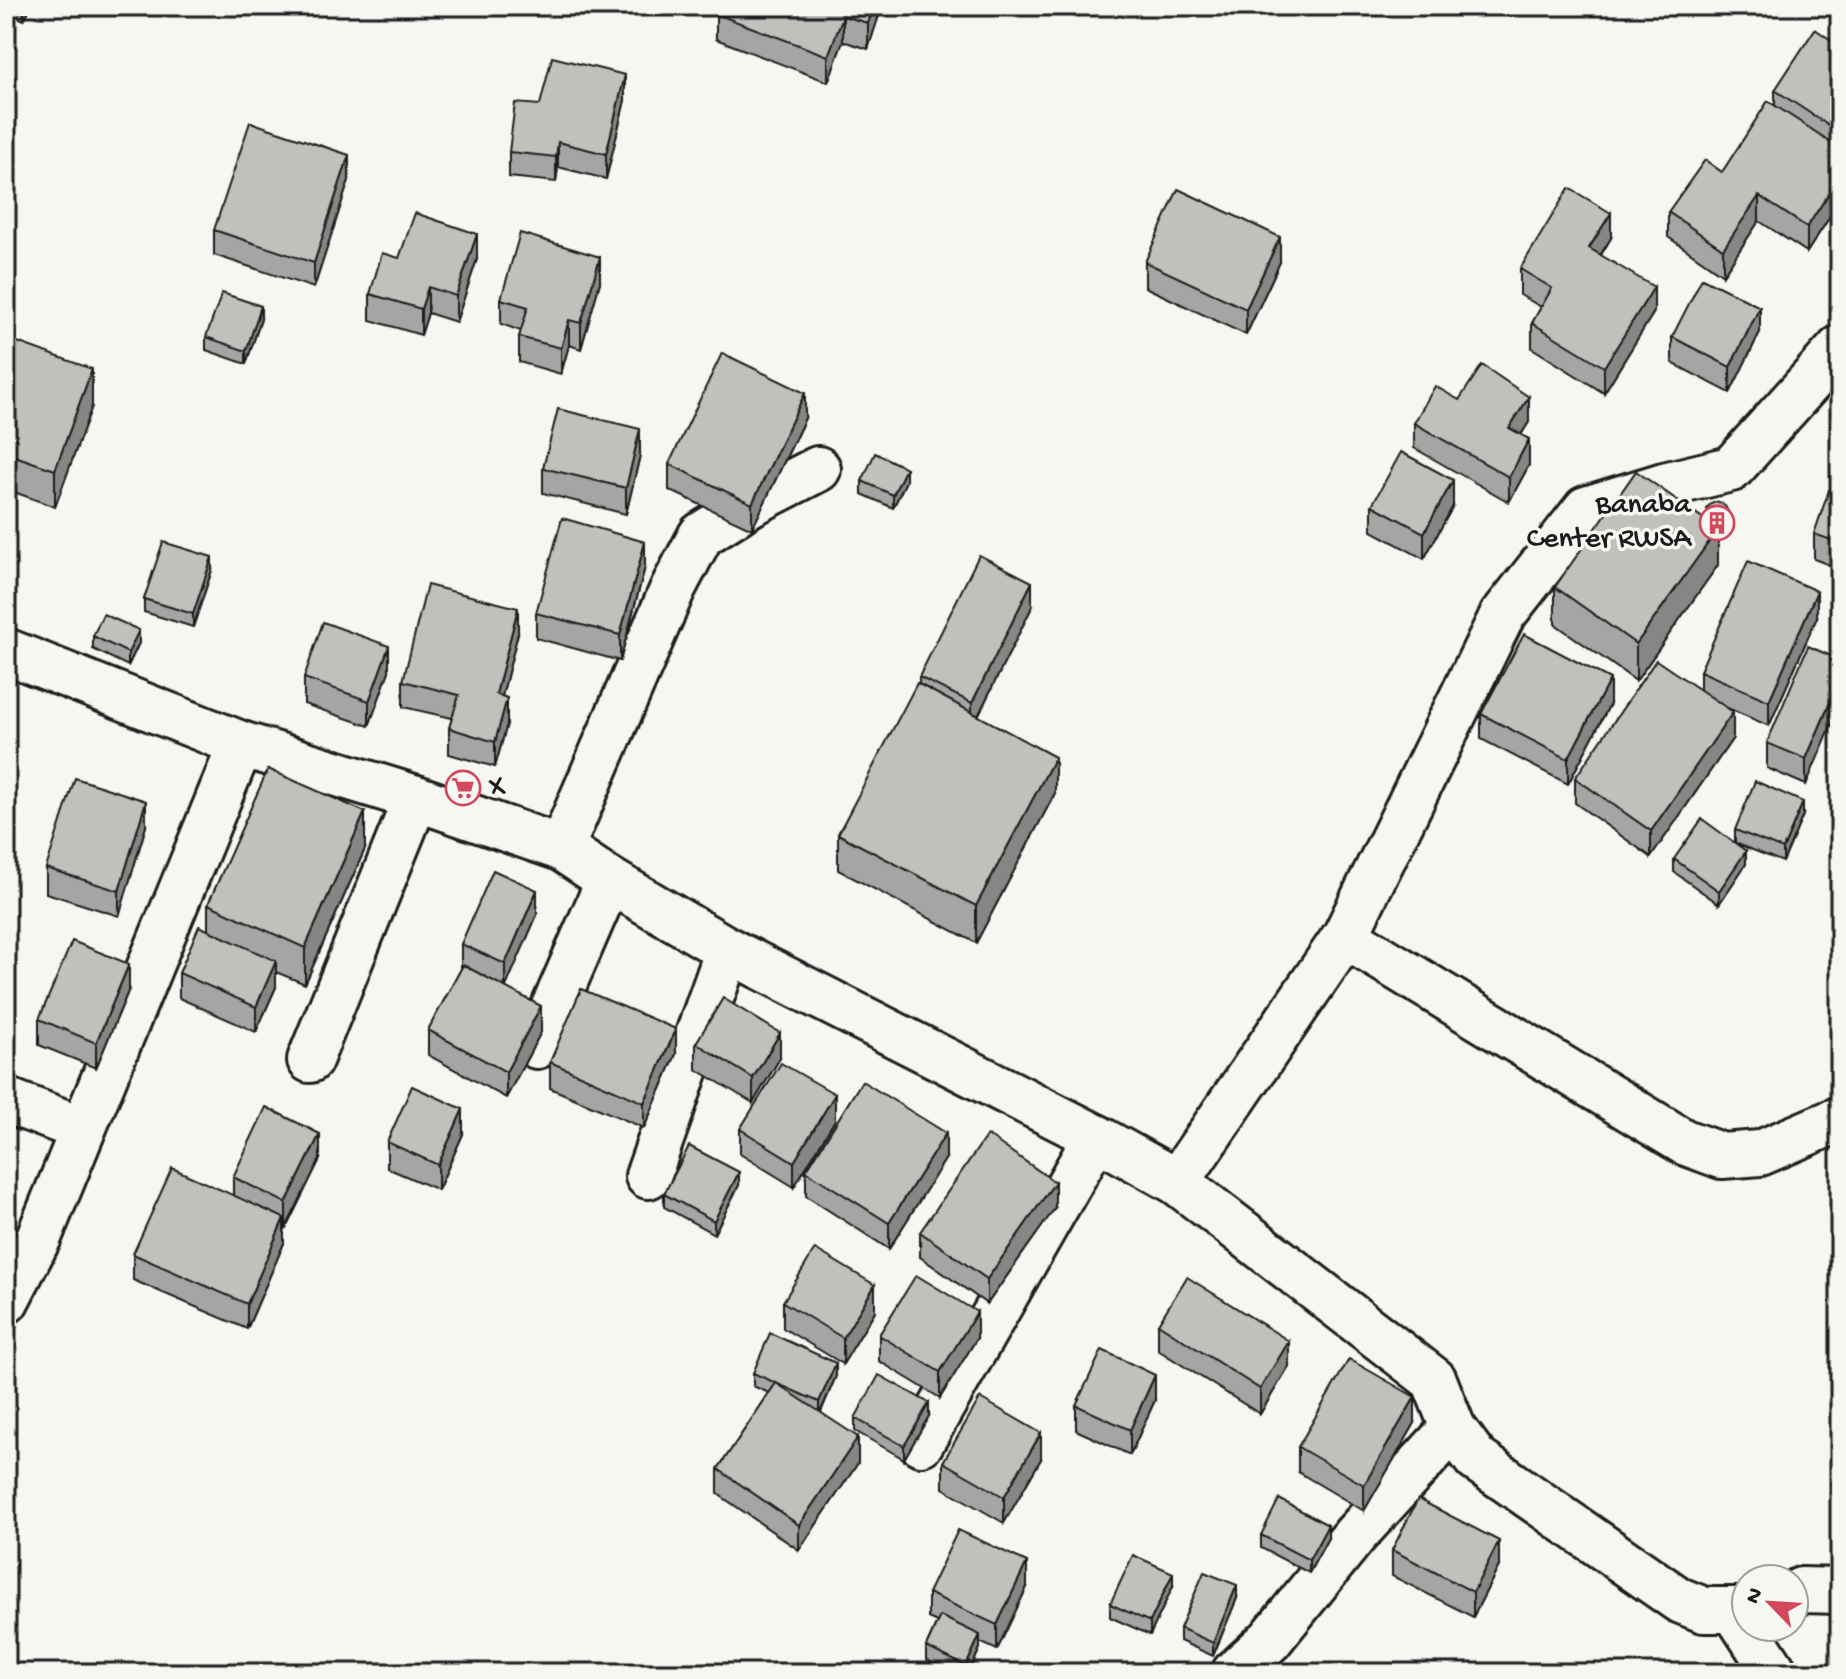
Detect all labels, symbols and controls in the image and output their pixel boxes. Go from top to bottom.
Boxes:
place label: Banaba Center RWSA [1527,489,1692,558]
building icon: Banaba Center RWSA [1698,504,1736,542]
supermarket icon: X [444,769,482,807]
place label: X [488,771,506,806]
north arrow [1730,1563,1810,1643]
text: N [1741,1584,1770,1608]

